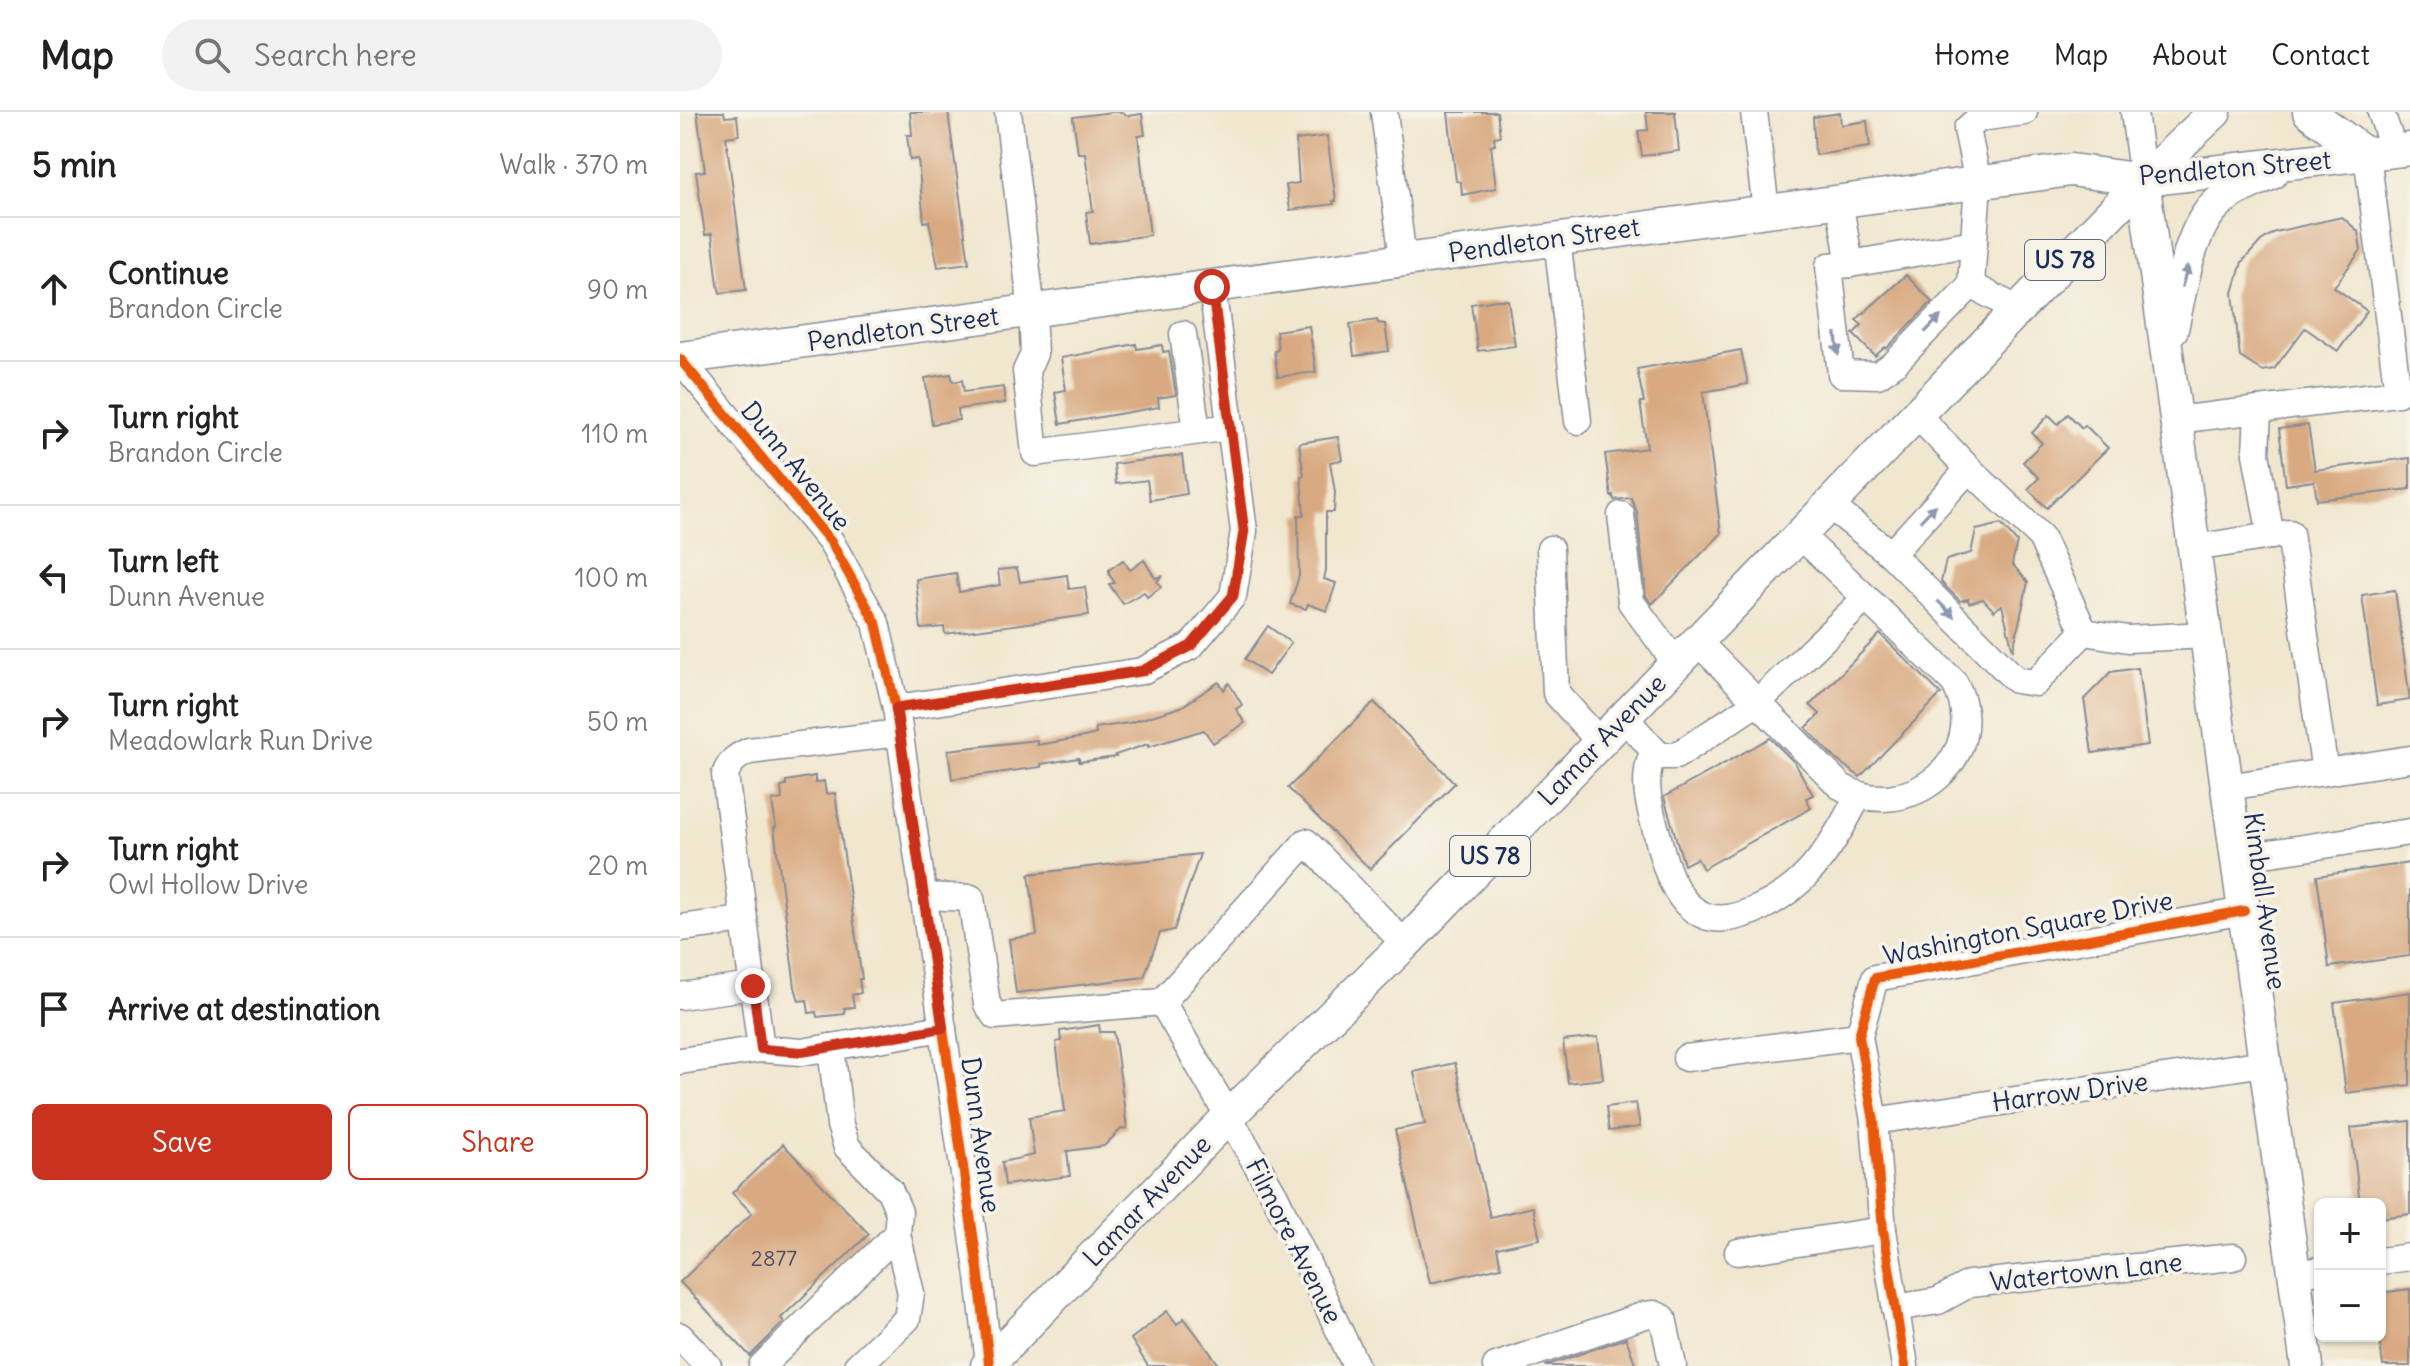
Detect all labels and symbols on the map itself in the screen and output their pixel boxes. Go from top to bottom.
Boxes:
street label: Pendleton Street [2137,143,2333,192]
street label: Pendleton Street [1446,210,1642,269]
road number: US 78 [2025,240,2105,280]
one-way arrow [2179,263,2192,287]
route start [1194,269,1230,305]
street label: Pendleton Street [805,299,1001,358]
one-way arrow [1923,315,1942,334]
one-way arrow [1831,332,1844,357]
street label: Dunn Avenue [734,394,859,537]
one-way arrow [1919,504,1937,523]
one-way arrow [1936,599,1955,618]
street label: Lamar Avenue [1531,667,1673,812]
street label: Kimball Avenue [2237,810,2294,992]
road number: US 78 [1450,836,1530,876]
street label: Washington Square Drive [1880,883,2176,972]
route end [735,968,771,1004]
street label: Dunn Avenue [954,1055,1009,1215]
street label: Harrow Drive [1990,1064,2150,1119]
street label: Lamar Avenue [1076,1128,1218,1273]
street label: Filmore Avenue [1239,1153,1350,1329]
house number: 2877 [751,1244,797,1272]
street label: Watertown Lane [1988,1245,2184,1298]

